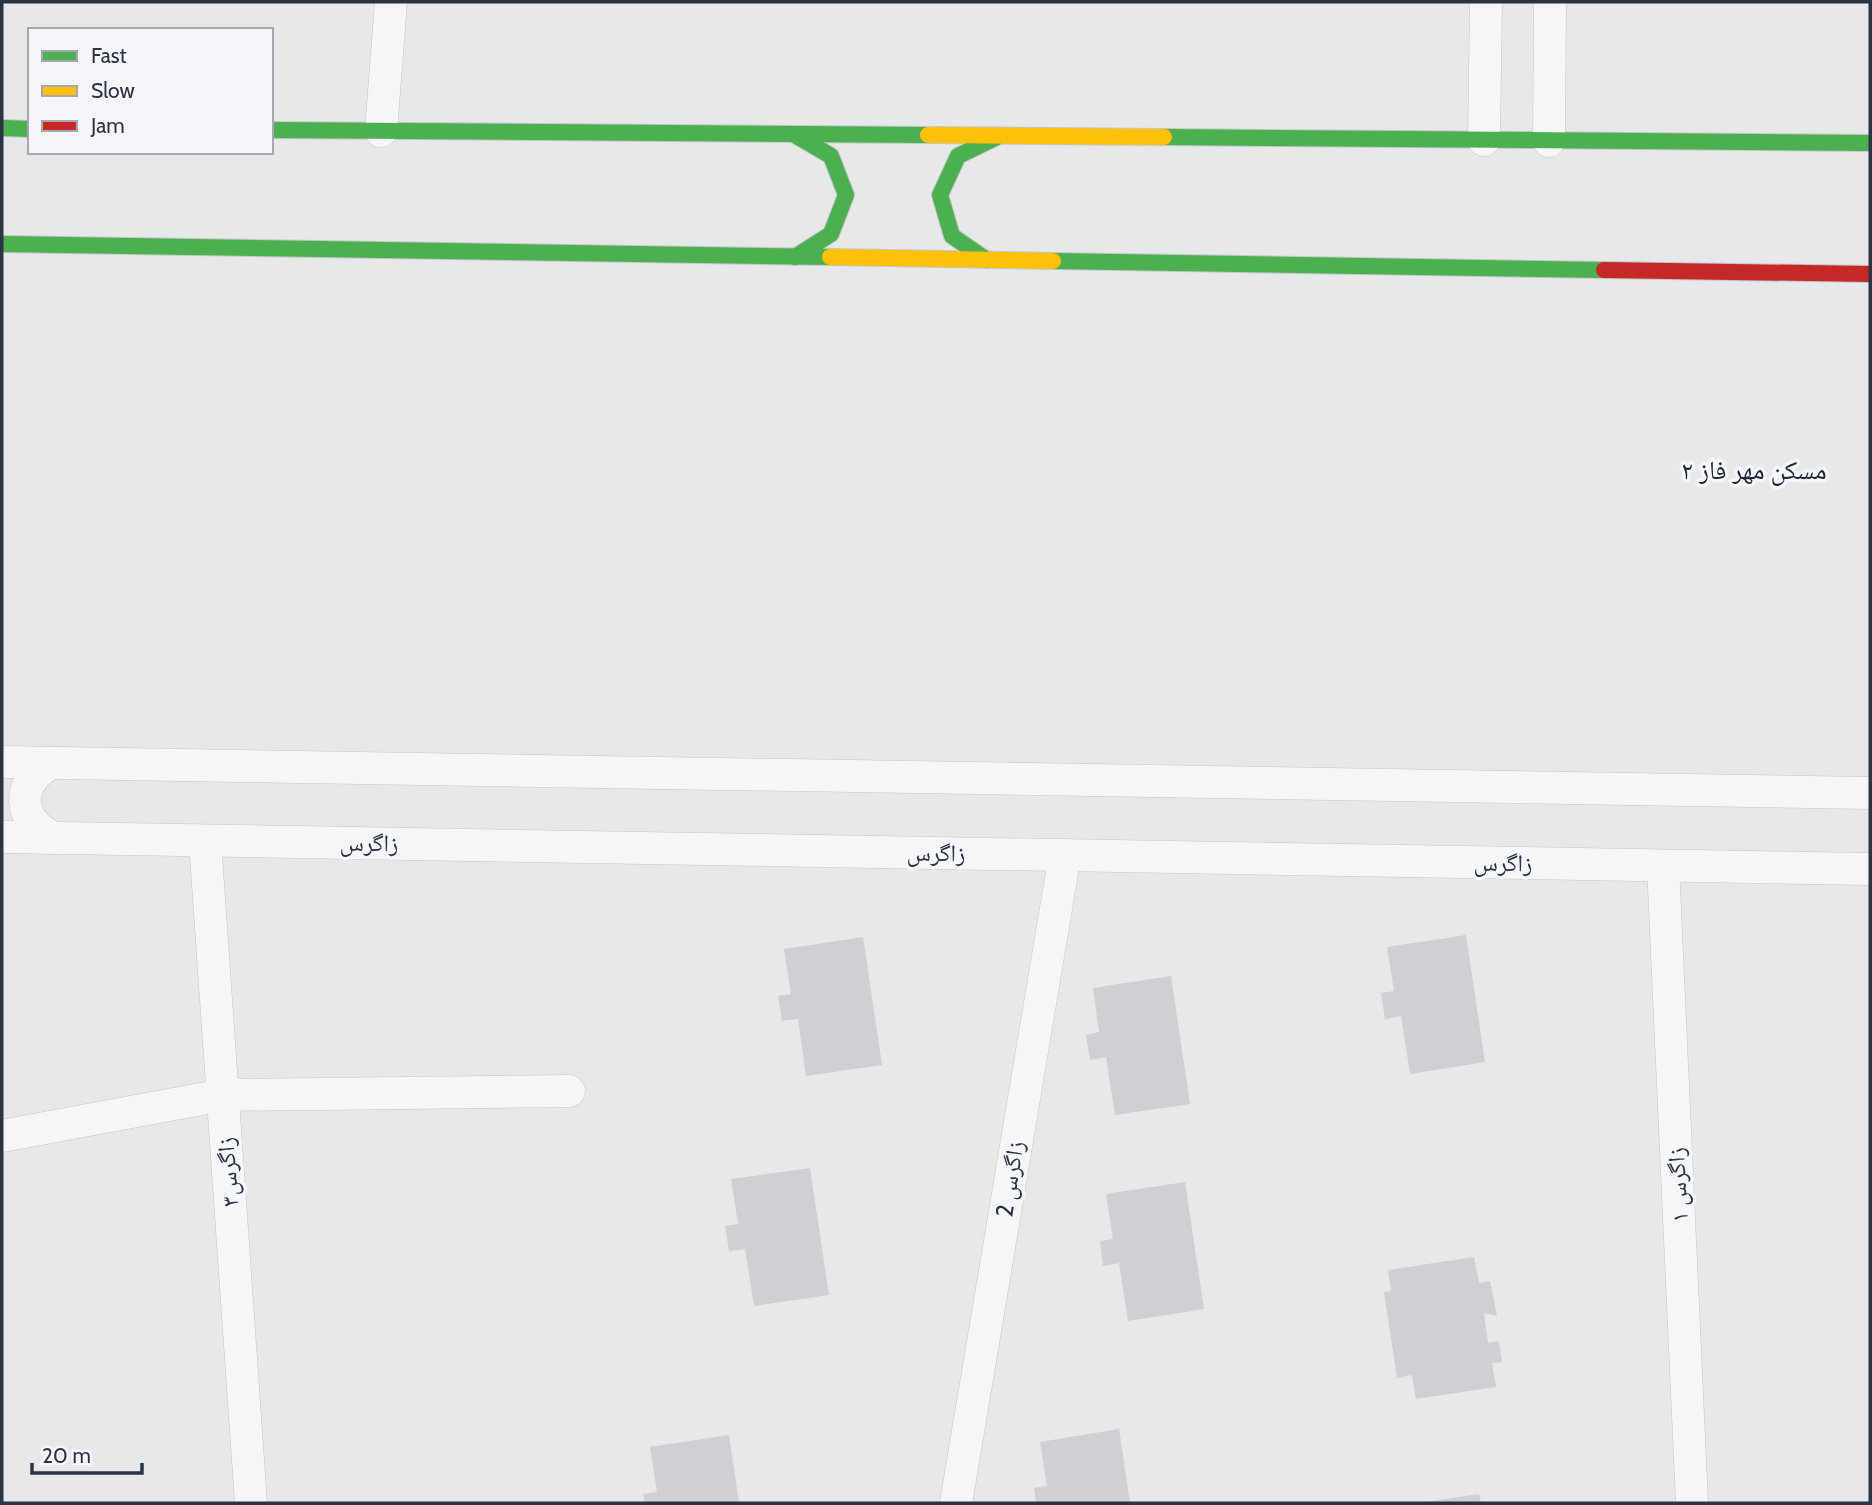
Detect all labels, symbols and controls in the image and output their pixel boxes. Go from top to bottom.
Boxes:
legend [28,28,273,154]
text: Fast [91,43,127,68]
text: Slow [91,78,135,103]
text: Jam [90,113,125,138]
district label: مسکن مهر فاز ۲ [1681,454,1827,486]
street label: زاگرس [339,827,399,858]
street label: زاگرس [906,837,966,868]
street label: زاگرس [1473,847,1533,878]
street label: زاگرس۳ [211,1136,244,1208]
street label: زاگرس 2 [989,1139,1030,1219]
street label: زاگرس ۱ [1661,1147,1694,1223]
scale bar [32,1432,142,1476]
text: 20 m [42,1443,91,1468]

